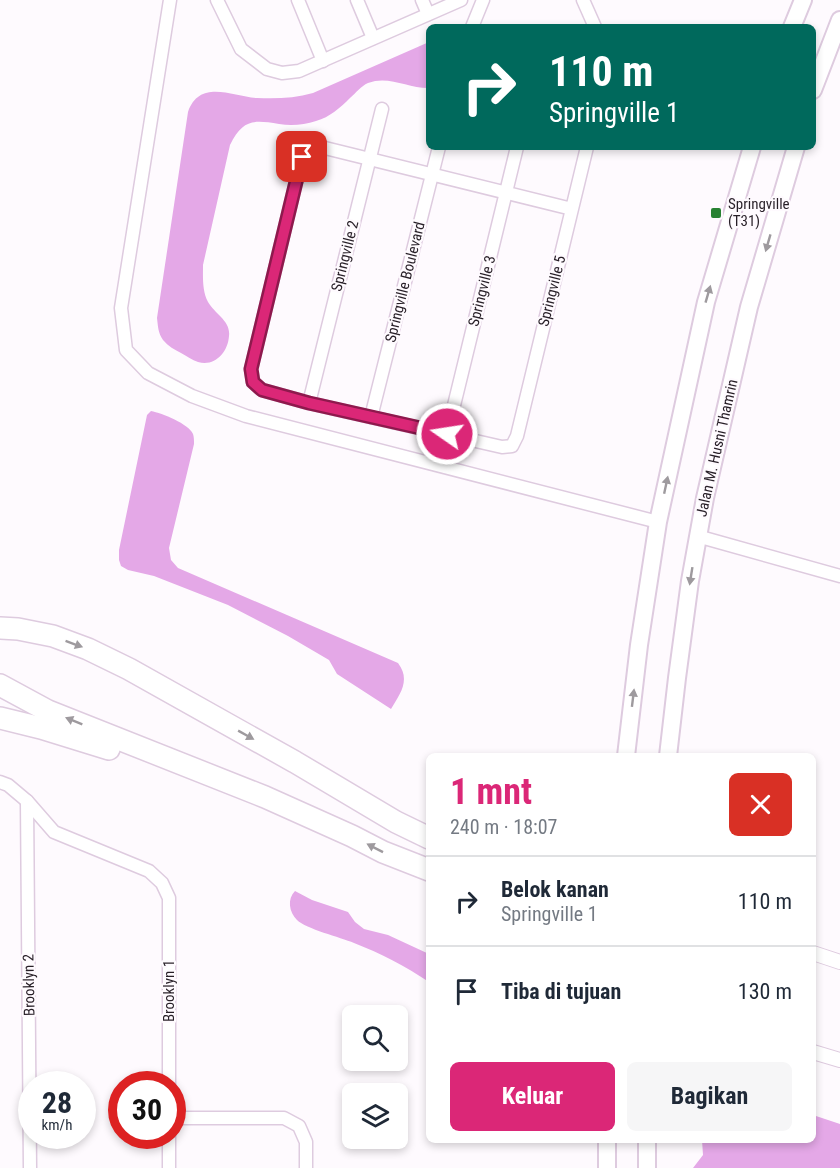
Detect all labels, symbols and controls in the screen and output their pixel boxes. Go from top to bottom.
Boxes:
text: 110 m [549,47,654,96]
icon: right [450,48,528,126]
text: Springville 1 [549,97,679,129]
pin [276,131,327,182]
icon: arrive [285,140,318,173]
place label: Springville (T31) [728,195,790,230]
marker: Springville (T31) [709,206,723,220]
street label: Springville 2 [327,219,363,293]
street label: Springville Boulevard [381,220,429,344]
one-way arrow [763,235,772,253]
street label: Springville 3 [464,254,500,328]
street label: Springville 5 [534,254,570,328]
one-way arrow [704,285,713,303]
street label: Jalan M. Husni Thamrin [692,377,742,519]
position arrow [415,402,479,466]
one-way arrow [662,475,672,494]
one-way arrow [686,567,695,586]
one-way arrow [65,639,83,649]
one-way arrow [628,688,638,707]
one-way arrow [64,716,82,726]
one-way arrow [238,730,255,740]
text: 1 mnt [450,771,532,813]
button: close [729,773,792,836]
text: 240 m · 18:07 [450,815,557,839]
one-way arrow [366,843,383,852]
text: Belok kanan [501,877,609,902]
icon: right [450,885,483,918]
text: 110 m [738,889,792,914]
text: Springville 1 [501,902,598,926]
street label: Brooklyn 2 [19,954,39,1016]
street label: Brooklyn 1 [160,960,178,1022]
icon: arrive [450,975,483,1008]
text: Tiba di tujuan [501,979,621,1004]
text: 130 m [738,979,792,1004]
map controls [342,1005,408,1149]
button: search [342,1005,408,1071]
button: Keluar [450,1062,615,1131]
button: Bagikan [627,1062,792,1131]
speed limit sign: 30 [108,1071,186,1149]
button: layers [342,1083,408,1149]
text: 28 [42,1085,72,1120]
text: km/h [42,1116,72,1134]

